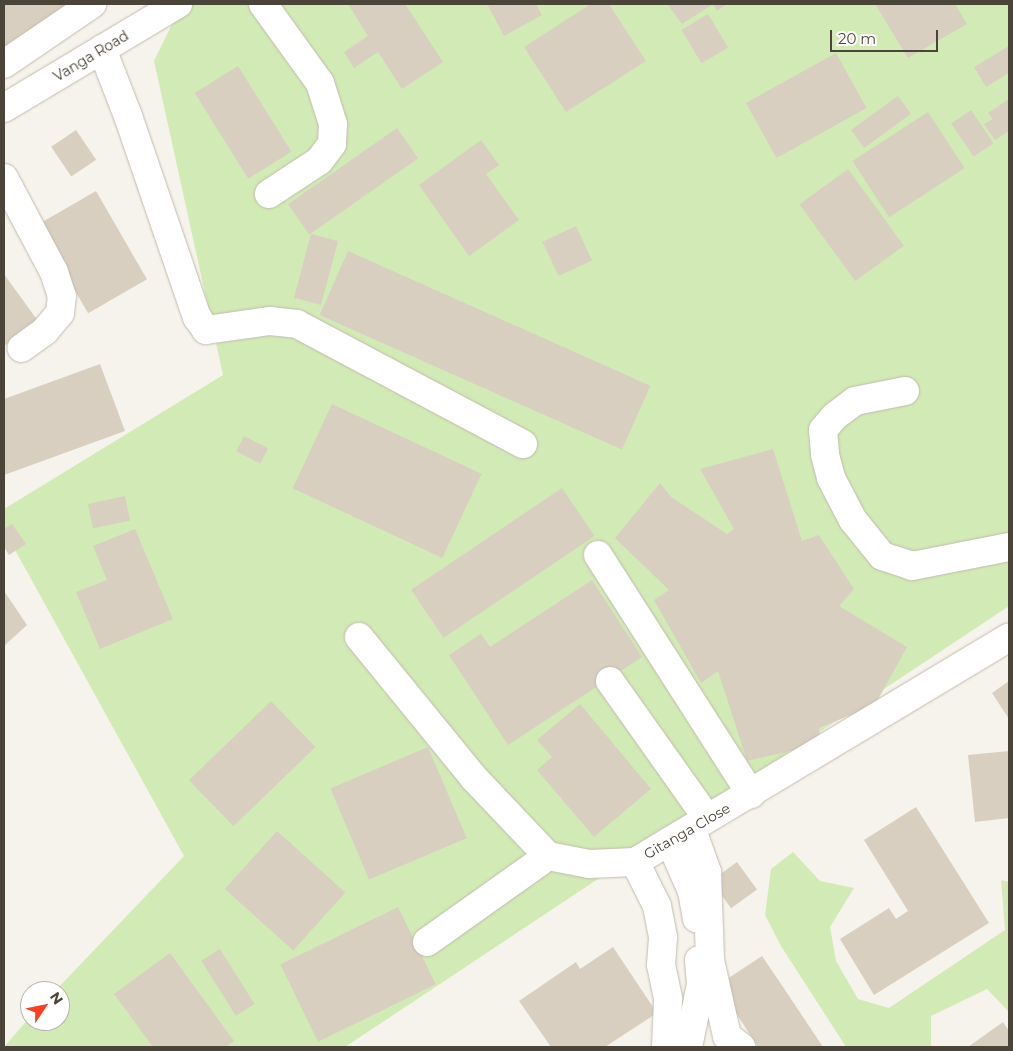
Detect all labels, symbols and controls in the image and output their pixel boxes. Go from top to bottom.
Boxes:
scale bar [833,20,940,52]
street label: Vanga Road [50,27,132,85]
text: 20 m [838,29,876,48]
street label: Gitanga Close [641,800,733,862]
north arrow [20,981,70,1031]
text: N [46,988,67,1008]

